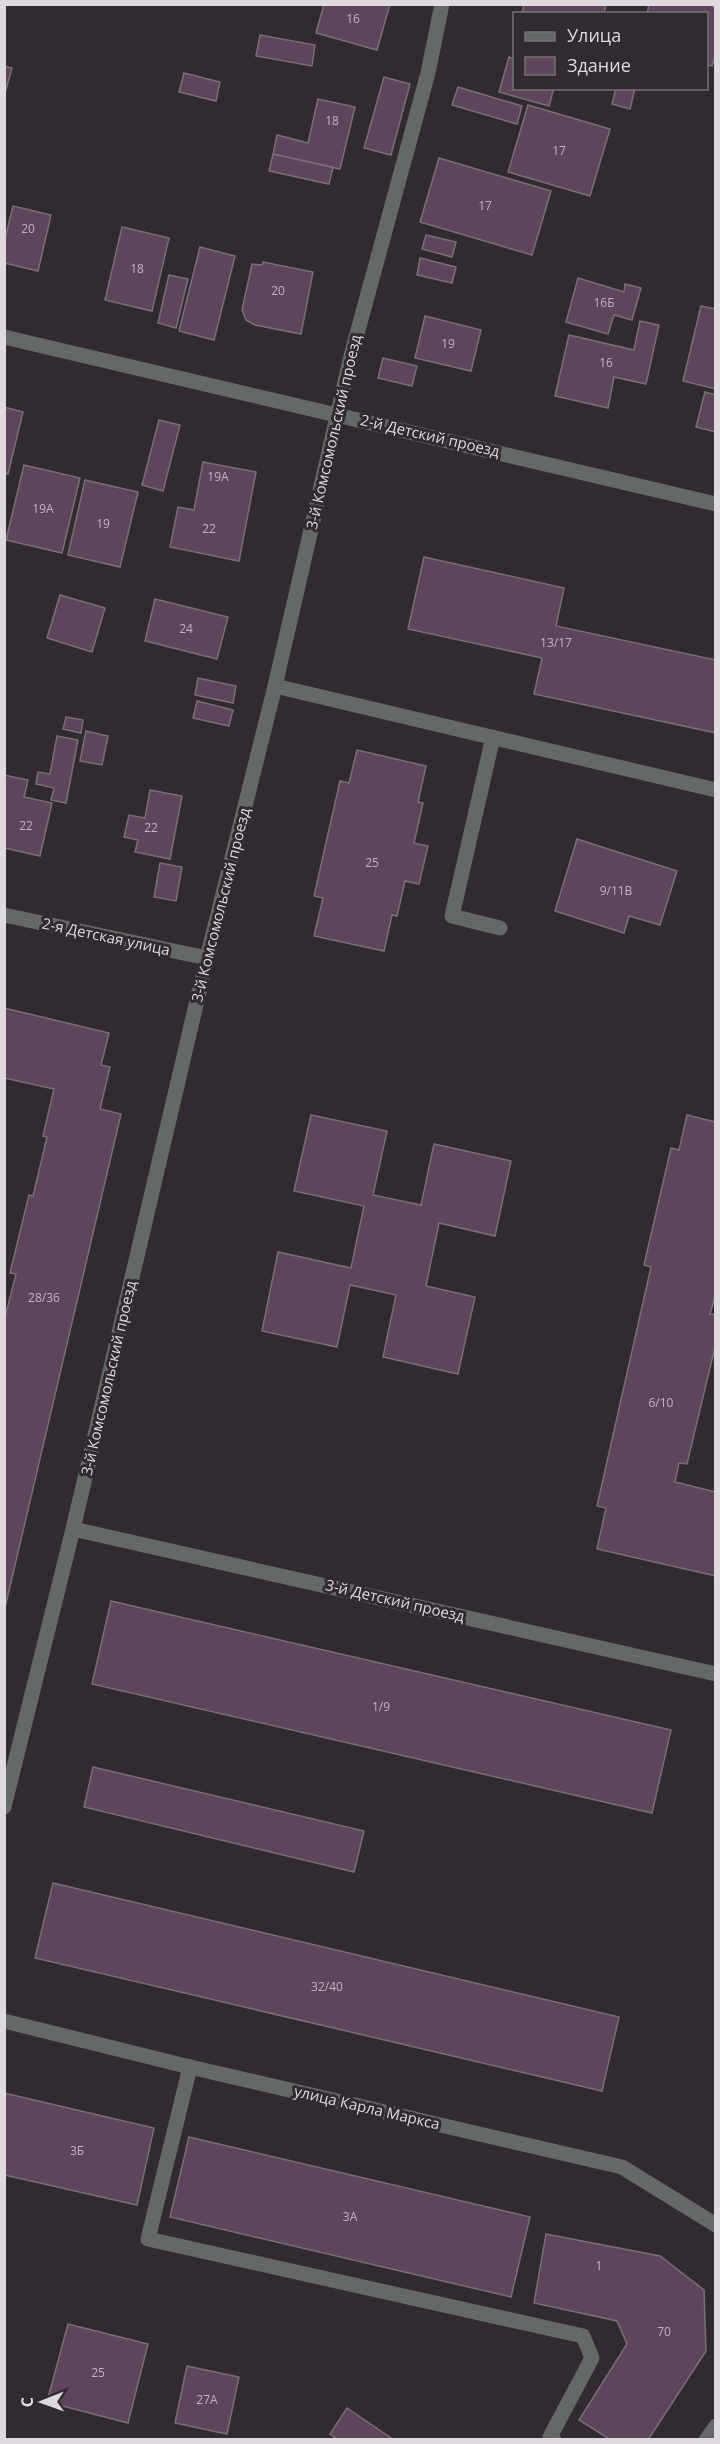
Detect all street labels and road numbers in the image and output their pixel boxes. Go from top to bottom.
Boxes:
street label: 3-й Комсомольский проезд [301,332,365,531]
street label: 2-й Детский проезд [359,409,502,461]
street label: 3-й Комсомольский проезд [186,805,254,1004]
street label: 2-я Детская улица [40,913,172,959]
street label: 3-й Комсомольский проезд [76,1278,140,1477]
street label: 3-й Детский проезд [324,1574,467,1626]
street label: улица Карла Маркса [292,2081,442,2134]

